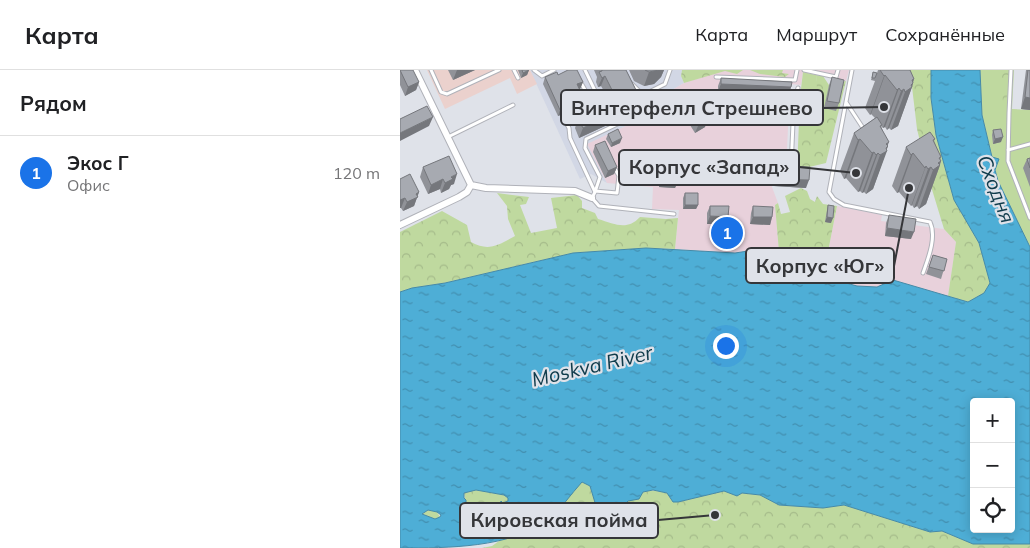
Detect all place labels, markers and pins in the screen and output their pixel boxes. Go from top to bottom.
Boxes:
callout: Винтерфелл Стрешнево [561,90,823,125]
callout: Корпус «Запад» [619,150,799,185]
pin: 1 [711,214,743,252]
callout: Корпус «Юг» [746,248,894,283]
callout: Кировская пойма [460,503,658,538]

